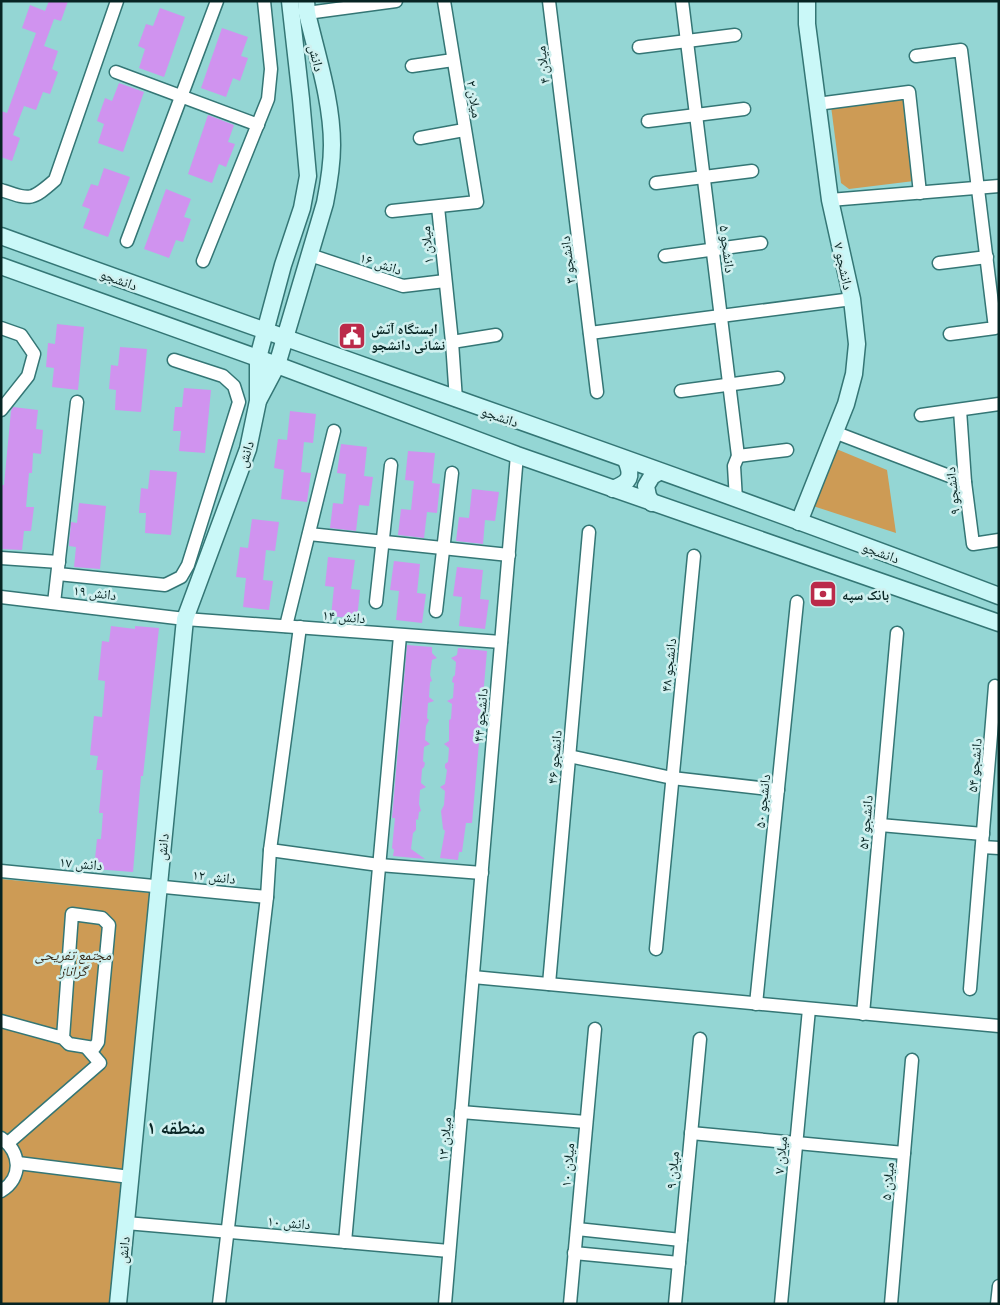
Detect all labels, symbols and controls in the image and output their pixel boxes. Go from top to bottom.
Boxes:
street label: دانش [305,43,329,74]
street label: میلان ۴ [530,45,554,85]
street label: میلان ۲ [463,79,487,119]
street label: دانشجو ۵ [716,224,740,274]
street label: میلان ۱ [415,225,437,265]
street label: دانشجو ۳ [555,235,579,285]
street label: دانشجو ۷ [830,241,858,292]
street label: دانش ۱۶ [357,247,405,279]
street label: دانشجو [98,264,140,295]
place label: ایستگاه آتش نشانی دانشجو [371,319,445,354]
public building icon: ایستگاه آتش نشانی دانشجو [337,321,367,351]
street label: دانشجو [479,401,521,431]
street label: دانش [232,438,258,470]
street label: دانشجو ۹ [940,466,964,516]
street label: دانشجو [860,537,902,568]
bank icon: بانک سپه [808,579,838,609]
street label: دانش ۱۹ [72,580,118,604]
place label: بانک سپه [842,585,889,604]
street label: دانش ۱۴ [322,605,367,627]
street label: دانشجو ۴۸ [656,637,680,693]
street label: دانشجو ۴۴ [468,687,492,743]
street label: دانشجو ۴۶ [542,729,566,785]
street label: دانشجو ۵۴ [962,737,986,793]
street label: دانشجو ۵۰ [750,773,774,829]
street label: دانشجو ۵۲ [853,794,877,850]
street label: دانش [151,832,173,862]
street label: دانش ۱۷ [59,852,104,874]
street label: دانش ۱۲ [191,864,237,888]
park label: مجتمع تفریحی گراناز [35,945,112,980]
district label: منطقه ۱ [147,1113,205,1139]
street label: میلان ۱۳ [433,1116,455,1162]
street label: میلان ۷ [769,1135,791,1175]
street label: میلان ۱۰ [556,1142,578,1188]
street label: میلان ۹ [661,1150,683,1190]
street label: میلان ۵ [876,1161,898,1201]
street label: دانش ۱۰ [267,1211,312,1233]
street label: دانش [112,1235,134,1265]

